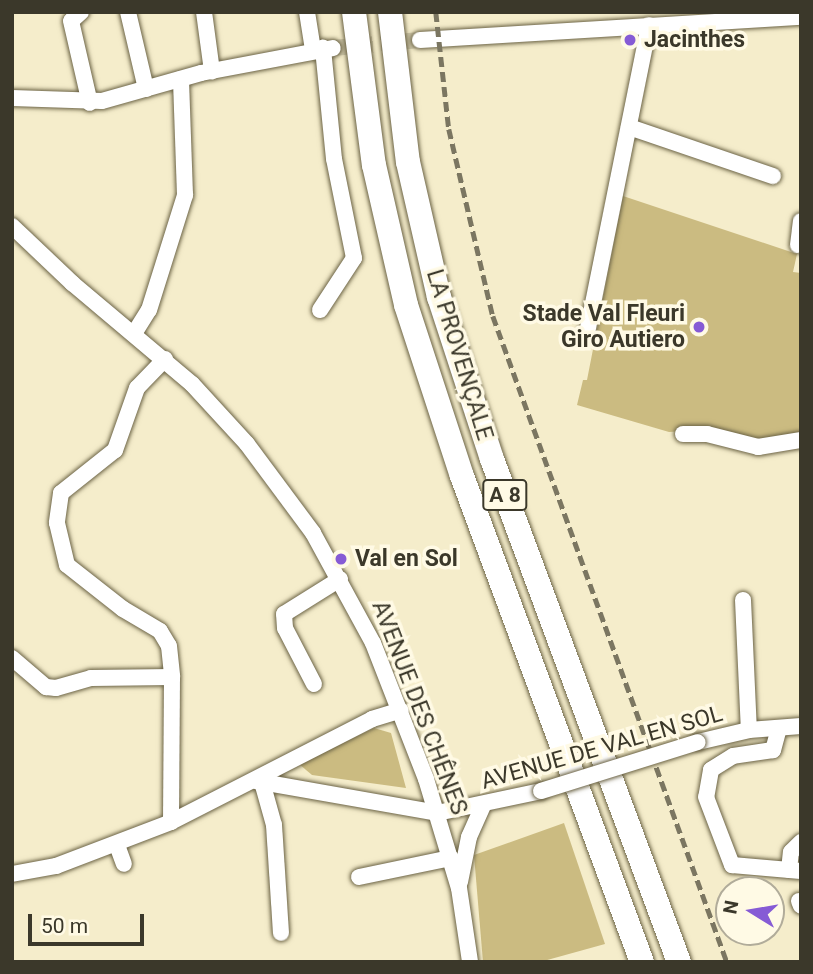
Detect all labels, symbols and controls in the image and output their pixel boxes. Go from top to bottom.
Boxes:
place label: Jacinthes [644,26,745,54]
marker: Jacinthes [622,32,638,48]
street label: LA PROVENÇALE [420,266,498,444]
place label: Stade Val Fleuri Giro Autiero [523,300,685,354]
marker: Stade Val Fleuri Giro Autiero [691,319,707,335]
road number: A 8 [482,477,528,512]
place label: Val en Sol [355,545,458,573]
marker: Val en Sol [333,551,349,567]
street label: AVENUE DES CHÊNES [365,597,473,819]
street label: AVENUE DE VAL EN SOL [478,700,726,796]
north arrow [715,876,785,946]
text: N [718,899,743,916]
scale bar [32,900,147,944]
text: 50 m [41,914,88,938]

